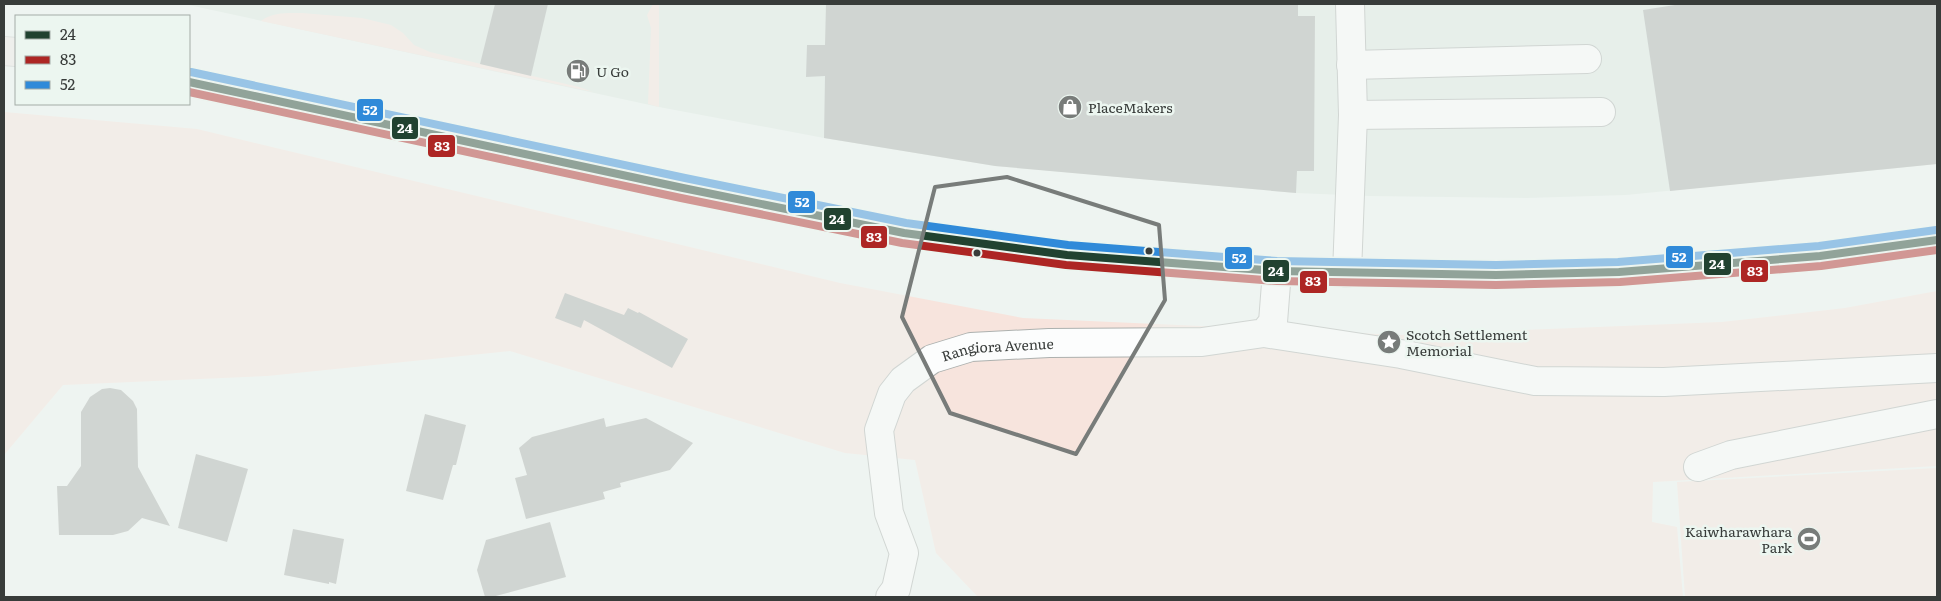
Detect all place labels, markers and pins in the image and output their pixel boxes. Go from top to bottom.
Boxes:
fuel station icon: U Go [565,58,591,84]
place label: U Go [596,61,629,81]
shop icon: PlaceMakers [1057,94,1083,120]
place label: PlaceMakers [1088,97,1173,117]
unlabelled marker [1144,246,1154,256]
unlabelled marker [972,248,982,258]
place label: Scotch Settlement Memorial [1406,324,1528,360]
place icon: Scotch Settlement Memorial [1376,329,1402,355]
place label: Kaiwharawhara Park [1685,521,1792,557]
sports icon: Kaiwharawhara Park [1796,526,1822,552]

